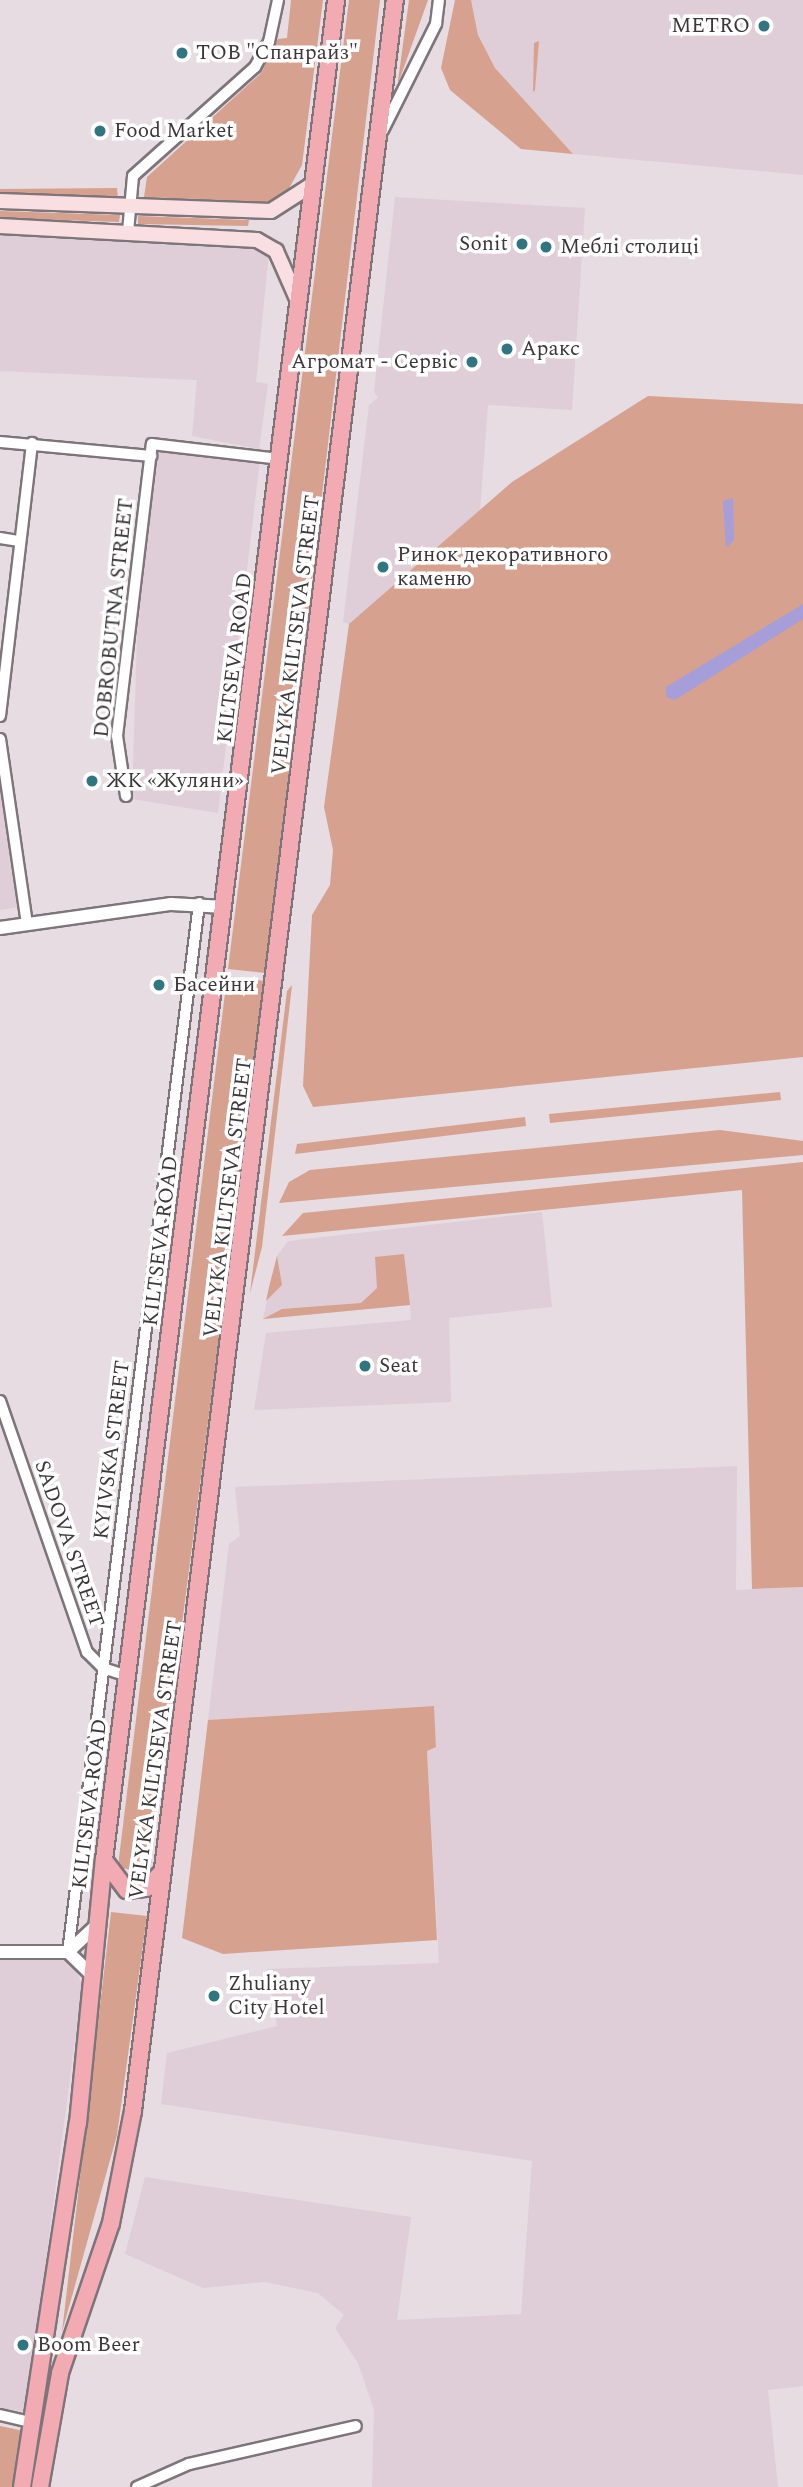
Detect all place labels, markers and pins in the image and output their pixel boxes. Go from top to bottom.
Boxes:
place label: METRO [671,13,750,39]
marker: METRO [756,18,772,34]
place label: ТОВ "Спанрайз" [196,40,358,66]
marker: ТОВ "Спанрайз" [174,45,190,61]
place label: Food Market [114,118,234,144]
marker: Food Market [92,123,108,139]
place label: Sonit [459,231,508,257]
place label: Меблі столиці [560,234,699,260]
marker: Sonit [514,236,530,252]
marker: Меблі столиці [538,239,554,255]
place label: Аракс [521,336,580,362]
marker: Аракс [499,341,515,357]
place label: Агромат - Сервіс [291,349,458,375]
marker: Агромат - Сервіс [464,354,480,370]
place label: Ринок декоративного каменю [397,542,608,592]
marker: Ринок декоративного каменю [375,559,391,575]
place label: ЖК «Жуляни» [106,768,244,794]
marker: ЖК «Жуляни» [84,773,100,789]
place label: Басейни [173,972,255,998]
marker: Басейни [151,977,167,993]
place label: Seat [379,1353,419,1379]
marker: Seat [357,1358,373,1374]
place label: Zhuliany City Hotel [228,1971,325,2021]
marker: Zhuliany City Hotel [206,1988,222,2004]
place label: Boom Beer [37,2332,140,2358]
marker: Boom Beer [15,2337,31,2353]

